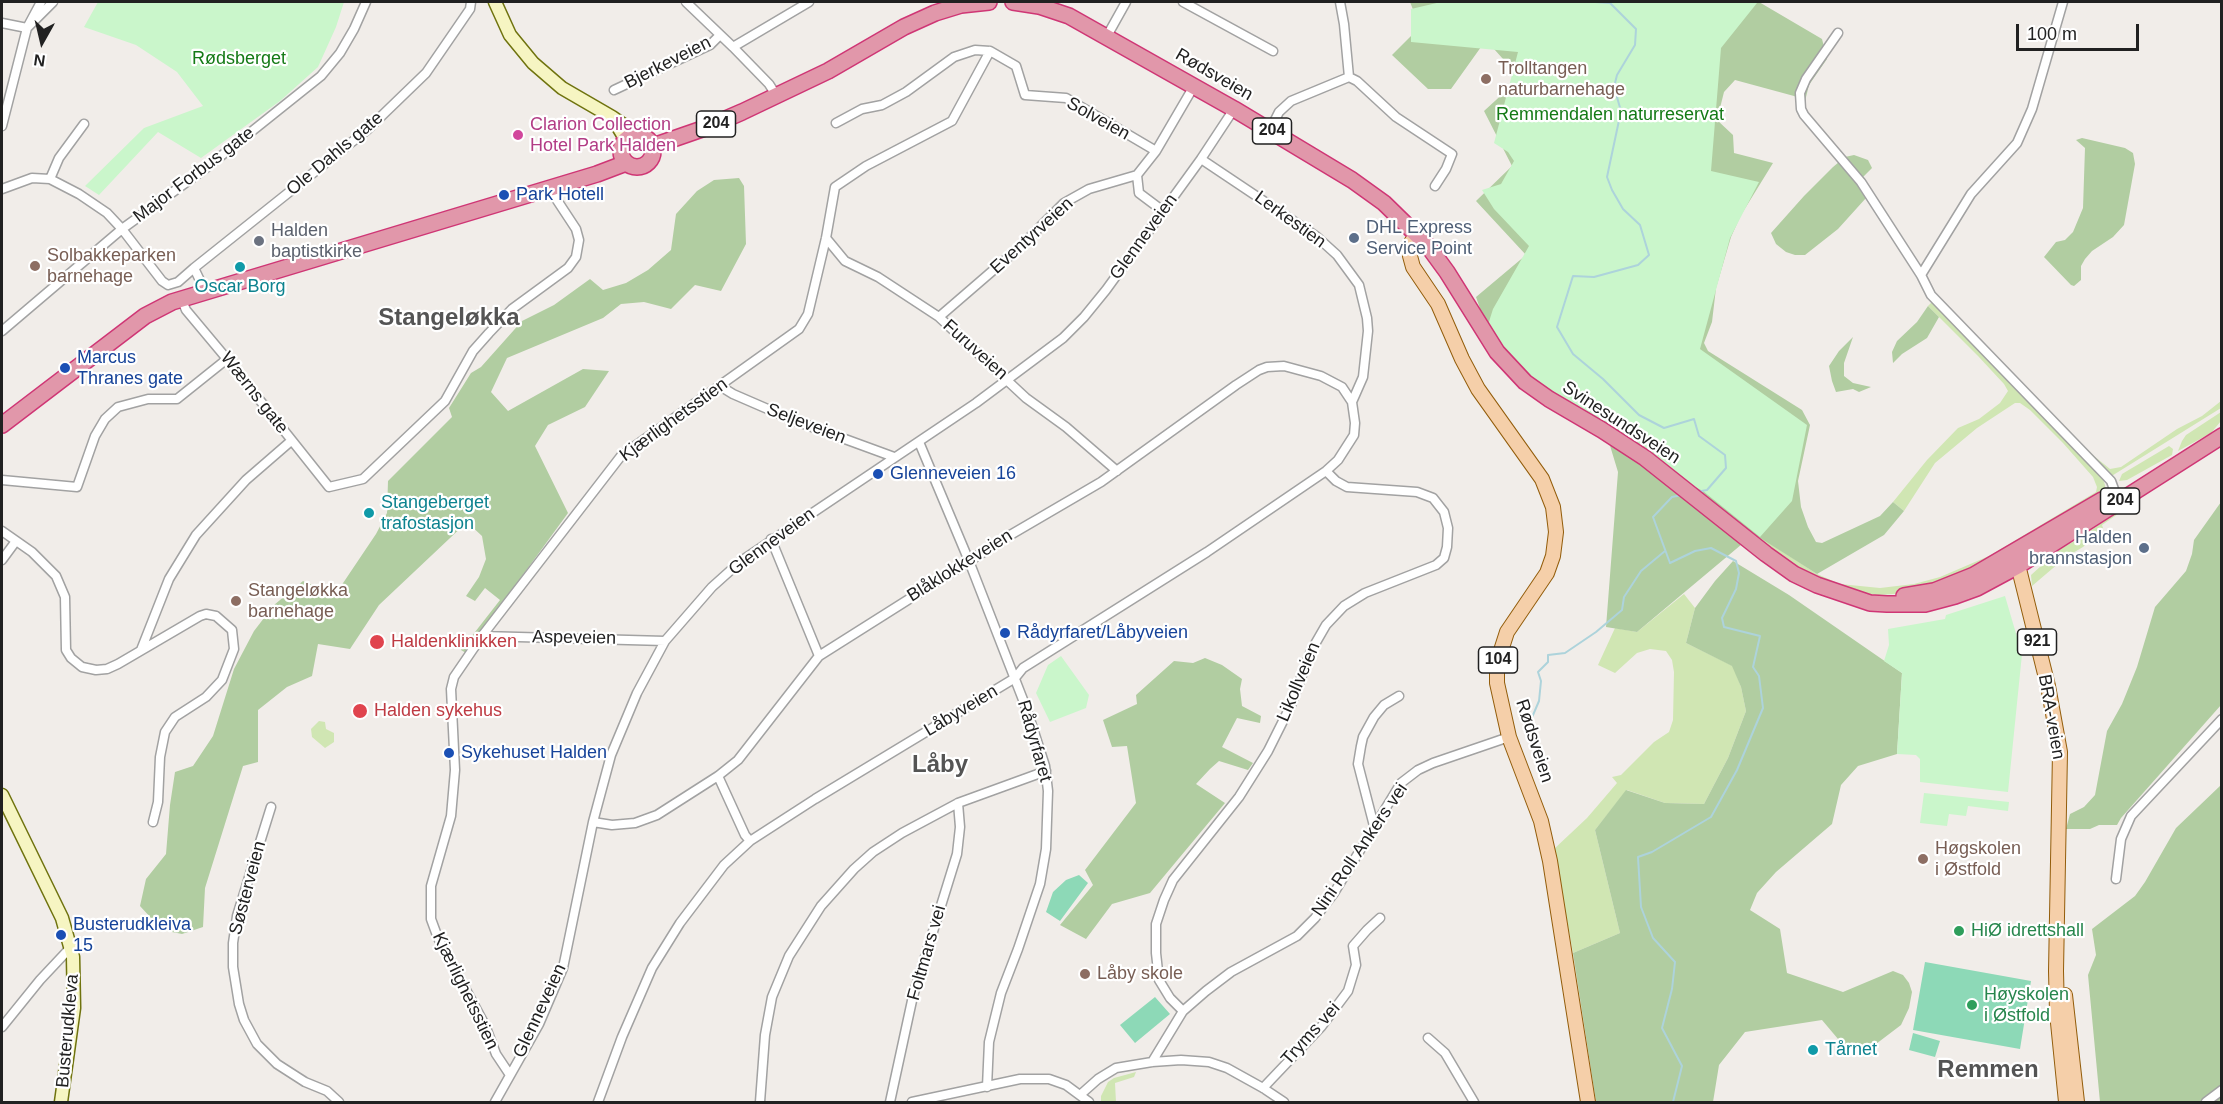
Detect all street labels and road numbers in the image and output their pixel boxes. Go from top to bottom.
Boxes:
street label: Bjerkeveien [621,32,715,94]
street label: Rødsveien [1171,44,1257,106]
street label: Solveien [1063,93,1133,145]
street label: Ole Dahls gate [282,107,388,201]
road number: 204 [696,111,736,137]
road number: 204 [1252,118,1292,144]
street label: Major Forbus gate [129,122,259,228]
street label: Lerkestien [1250,187,1330,253]
street label: Glenneveien [1106,190,1182,284]
street label: Eventyrveien [986,193,1078,279]
street label: Furuveien [938,315,1012,385]
street label: Wærns gate [215,348,293,438]
street label: Kjærlighetsstien [616,374,732,466]
street label: Svinesundsveien [1558,377,1684,469]
street label: Seljeveien [763,399,849,449]
road number: 204 [2100,488,2140,514]
street label: Glenneveien [725,504,819,580]
street label: Blåklokkeveien [903,525,1017,607]
street label: Aspeveien [532,626,616,650]
road number: 921 [2018,629,2056,655]
street label: Likollveien [1273,639,1325,725]
road number: 104 [1478,647,1518,673]
street label: BRA-veien [2033,673,2069,761]
street label: Låbyveien [920,681,1002,741]
street label: Rødsveien [1510,697,1558,785]
street label: Rådyrfaret [1012,698,1056,784]
street label: Nini Roll Ankers vei [1307,779,1413,921]
street label: Søsterveien [225,839,271,937]
street label: Foltmars vei [903,903,951,1003]
street label: Kjærlighetsstien [427,929,503,1053]
street label: Glenneveien [509,961,571,1061]
street label: Busterudkleva [52,973,84,1089]
street label: Tryms vei [1277,998,1345,1070]

